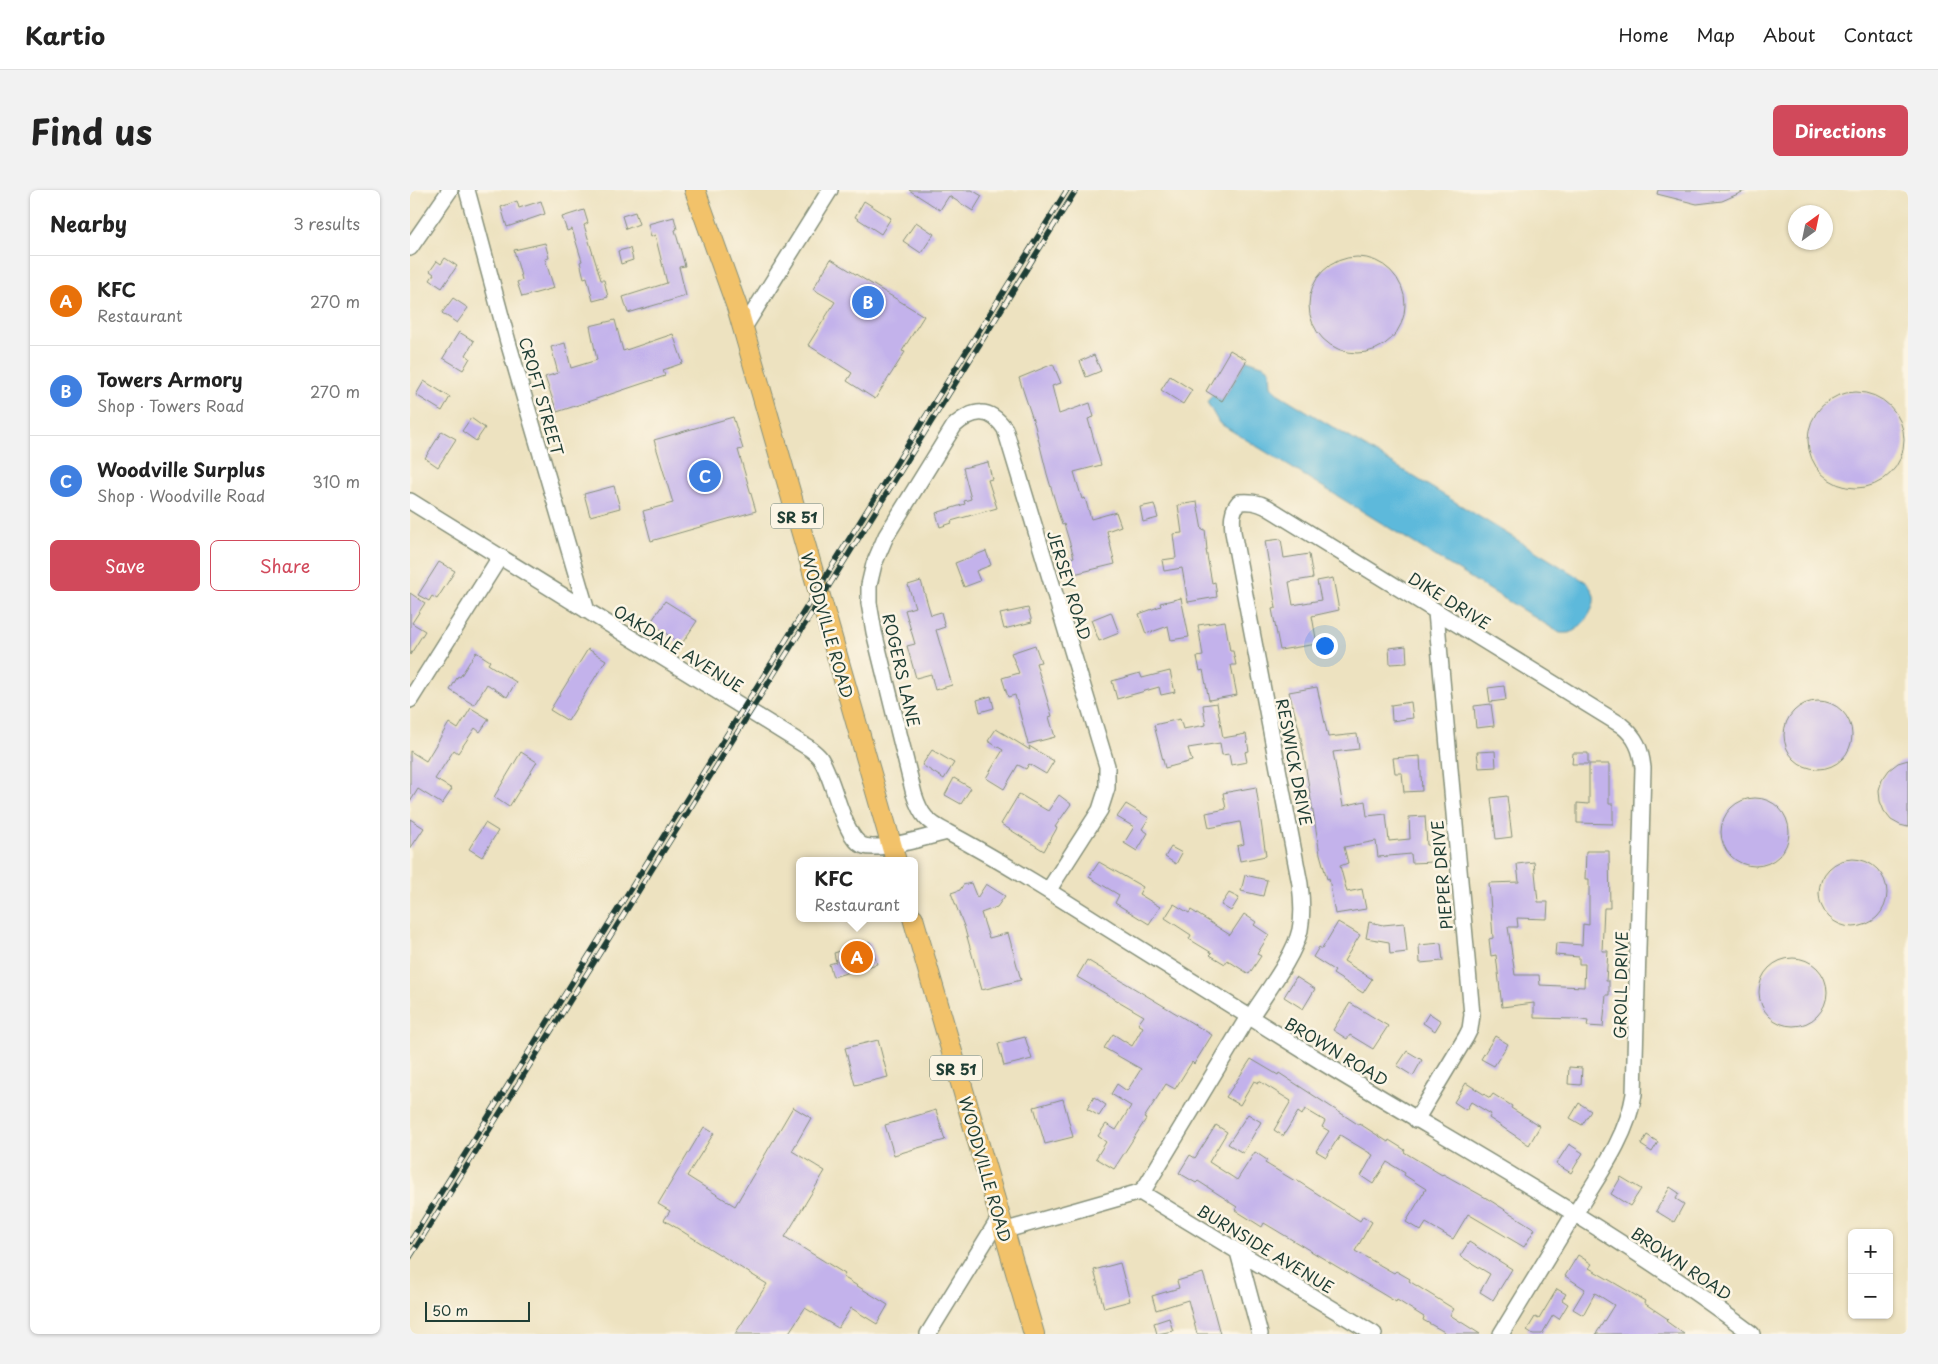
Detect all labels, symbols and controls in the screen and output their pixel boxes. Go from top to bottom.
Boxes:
text: Kartio [25,17,105,53]
text: Home [1618,21,1668,48]
text: Map [1696,21,1735,48]
text: About [1763,21,1815,48]
text: Contact [1843,21,1913,48]
text: Find us [30,104,152,157]
button: Directions [1773,105,1908,156]
north arrow [1788,205,1833,250]
text: Nearby [50,207,127,239]
text: 3 results [293,211,360,235]
text: KFC [97,275,136,303]
pin: B [852,283,884,321]
text: A [60,289,72,313]
text: 270 m [310,289,360,313]
text: Restaurant [97,303,183,327]
street label: CROFT STREET [514,334,570,458]
text: Towers Armory [97,365,243,393]
text: B [61,379,71,403]
text: 270 m [310,379,360,403]
text: Shop · Towers Road [97,393,244,417]
text: Woodville Surplus [97,455,265,483]
pin: C [689,457,721,495]
text: C [60,469,72,493]
text: 310 m [312,469,360,493]
text: Shop · Woodville Road [97,483,265,507]
road number: SR 51 [771,504,823,528]
street label: JERSEY ROAD [1042,527,1098,643]
button: Save [50,540,200,591]
button: Share [210,540,360,591]
street label: WOODVILLE ROAD [796,549,860,701]
street label: DIKE DRIVE [1404,565,1496,635]
street label: OAKDALE AVENUE [609,598,749,698]
street label: ROGERS LANE [877,611,927,729]
your location [1312,633,1338,659]
street label: RESWICK DRIVE [1271,696,1319,828]
street label: PIEPER DRIVE [1424,819,1458,931]
popup [796,857,918,922]
text: KFC [814,864,853,892]
text: Restaurant [814,892,900,916]
street label: GROLL DRIVE [1607,931,1633,1039]
pin: A [841,938,873,976]
street label: BROWN ROAD [1281,1011,1393,1091]
road number: SR 51 [930,1056,982,1080]
street label: WOODVILLE ROAD [954,1093,1018,1245]
street label: BURNSIDE AVENUE [1193,1198,1339,1298]
street label: BROWN ROAD [1627,1220,1737,1306]
map controls [1848,1229,1893,1319]
button: + [1848,1229,1893,1274]
button: − [1848,1274,1893,1319]
scale bar [425,1299,530,1322]
text: 50 m [432,1300,468,1321]

